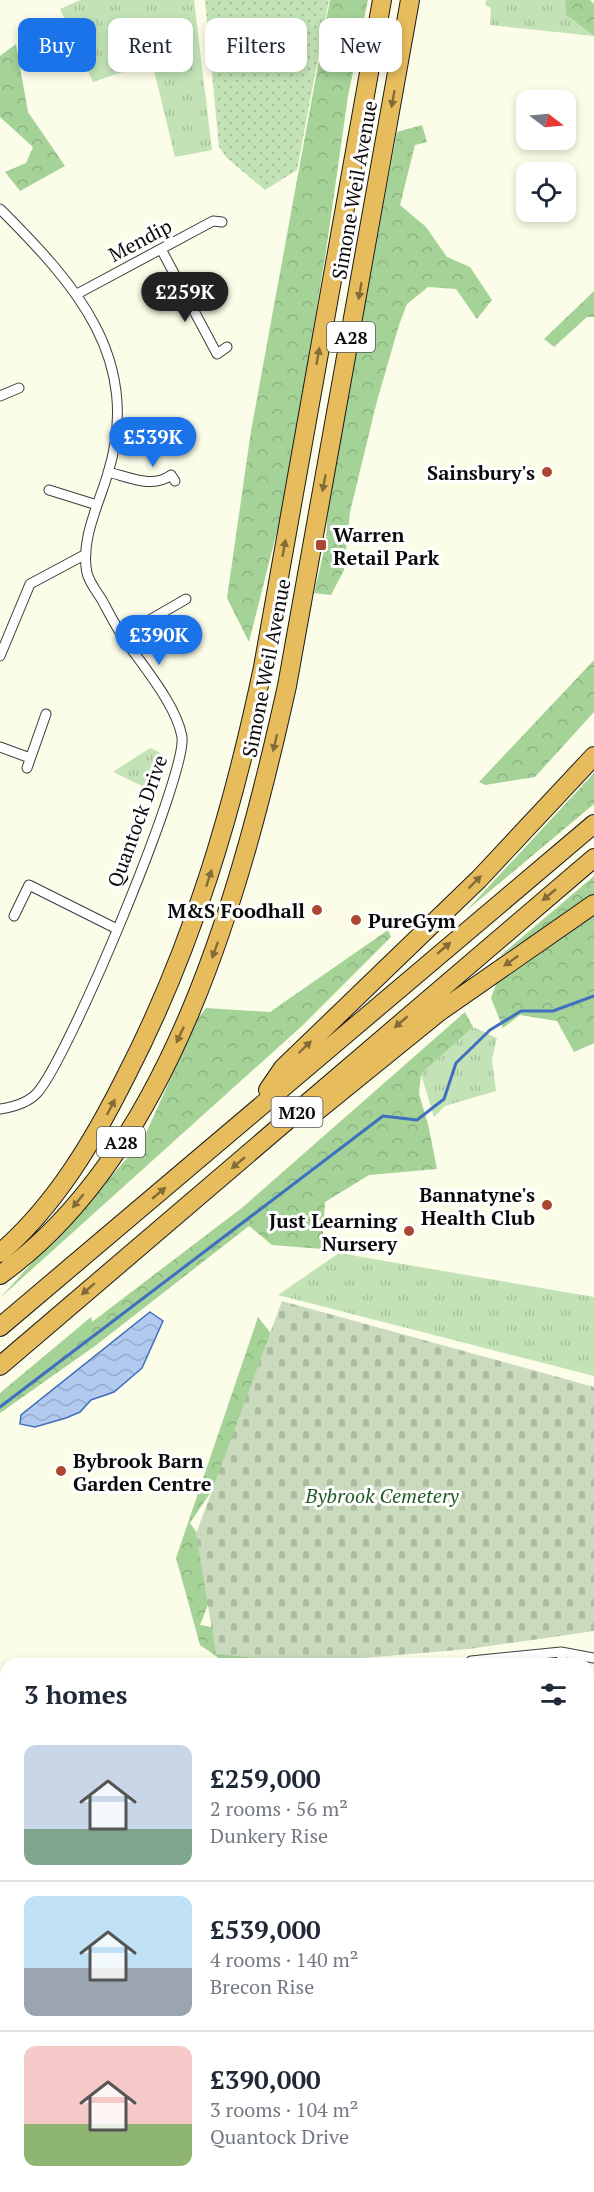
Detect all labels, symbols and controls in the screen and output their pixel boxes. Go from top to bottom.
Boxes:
chip: Buy [18,18,96,72]
chip: Rent [108,18,193,72]
chip: Filters [205,18,307,72]
chip: New [319,18,402,72]
one-way arrow [388,90,397,109]
north arrow [516,90,576,150]
map controls [516,90,576,222]
street label: Simone Weil Avenue [325,98,383,282]
button: locate [516,162,576,222]
street label: Mendip [104,212,176,268]
pin: £259K [143,272,227,323]
text: £259K [155,278,215,305]
one-way arrow [355,282,364,301]
road number: A28 [327,322,375,352]
one-way arrow [314,346,323,365]
pin: £539K [111,417,195,468]
text: £539K [123,423,183,450]
place label: Sainsbury's [427,459,535,486]
marker: Sainsbury's [540,465,554,479]
one-way arrow [319,474,328,493]
place label: Warren Retail Park [333,521,439,571]
one-way arrow [280,538,289,557]
marker: Warren Retail Park [314,538,328,552]
street label: Simone Weil Avenue [235,576,297,760]
pin: £390K [117,615,201,666]
text: £390K [129,621,189,648]
one-way arrow [269,734,279,752]
street label: Quantock Drive [101,751,173,891]
one-way arrow [205,869,215,887]
one-way arrow [468,876,482,890]
one-way arrow [541,889,557,902]
place label: M&S Foodhall [167,897,305,924]
marker: M&S Foodhall [310,903,324,917]
place label: PureGym [368,907,456,934]
marker: PureGym [349,913,363,927]
one-way arrow [210,942,220,960]
one-way arrow [436,942,452,955]
one-way arrow [504,955,520,967]
one-way arrow [394,1015,409,1028]
one-way arrow [175,1027,184,1044]
one-way arrow [297,1040,312,1054]
road number: M20 [272,1097,322,1127]
one-way arrow [106,1098,116,1115]
road number: A28 [97,1127,145,1157]
one-way arrow [230,1157,245,1169]
place label: Bannatyne's Health Club [419,1181,535,1231]
one-way arrow [151,1186,167,1199]
one-way arrow [71,1193,84,1209]
marker: Bannatyne's Health Club [540,1198,554,1212]
place label: Just Learning Nursery [269,1207,398,1257]
marker: Just Learning Nursery [402,1224,416,1238]
one-way arrow [81,1282,96,1296]
place label: Bybrook Barn Garden Centre [73,1447,212,1497]
marker: Bybrook Barn Garden Centre [54,1464,68,1478]
park label: Bybrook Cemetery [304,1482,460,1509]
text: 3 homes [24,1677,128,1711]
icon: filters [537,1678,570,1711]
text: £259,000 [210,1761,321,1795]
icon: home [72,1769,144,1841]
text: 2 rooms · 56 m² [210,1795,348,1822]
text: Dunkery Rise [210,1822,328,1849]
text: £539,000 [210,1912,321,1946]
icon: home [72,1920,144,1992]
text: 4 rooms · 140 m² [210,1946,358,1973]
text: Brecon Rise [210,1973,314,2000]
text: £390,000 [210,2062,321,2096]
icon: home [72,2070,144,2142]
text: 3 rooms · 104 m² [210,2096,358,2123]
text: Quantock Drive [210,2123,349,2150]

